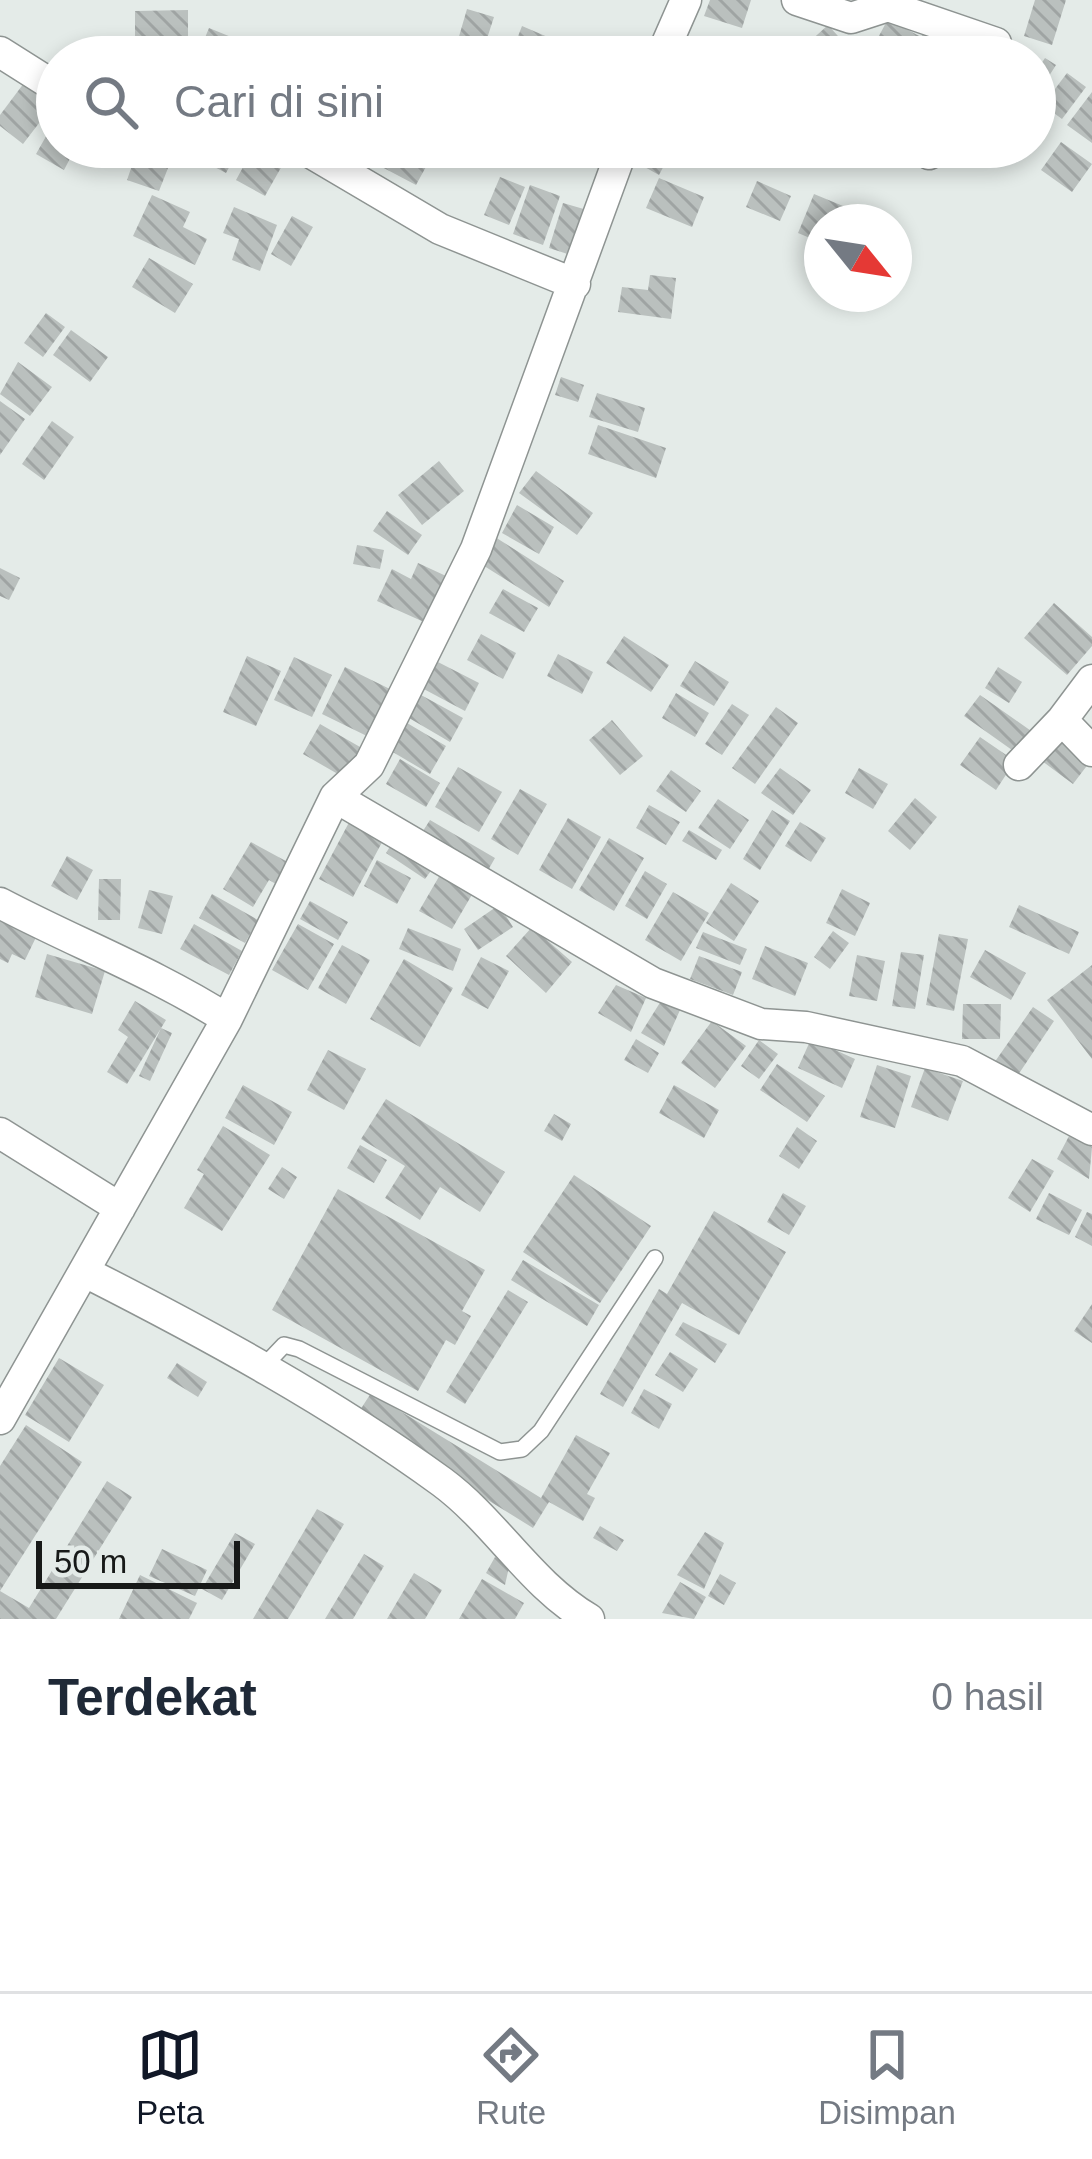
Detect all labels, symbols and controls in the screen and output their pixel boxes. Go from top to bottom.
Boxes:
search box [36,36,1056,168]
icon: search [78,69,144,135]
text: Cari di sini [174,76,384,127]
north arrow [804,204,912,312]
scale bar [36,1535,240,1588]
text: 50 m [54,1543,127,1580]
text: Terdekat [48,1669,257,1726]
text: 0 hasil [931,1675,1044,1718]
tab: Peta [136,2022,204,2132]
tab: Rute [476,2022,546,2132]
tab: Disimpan [818,2022,956,2132]

